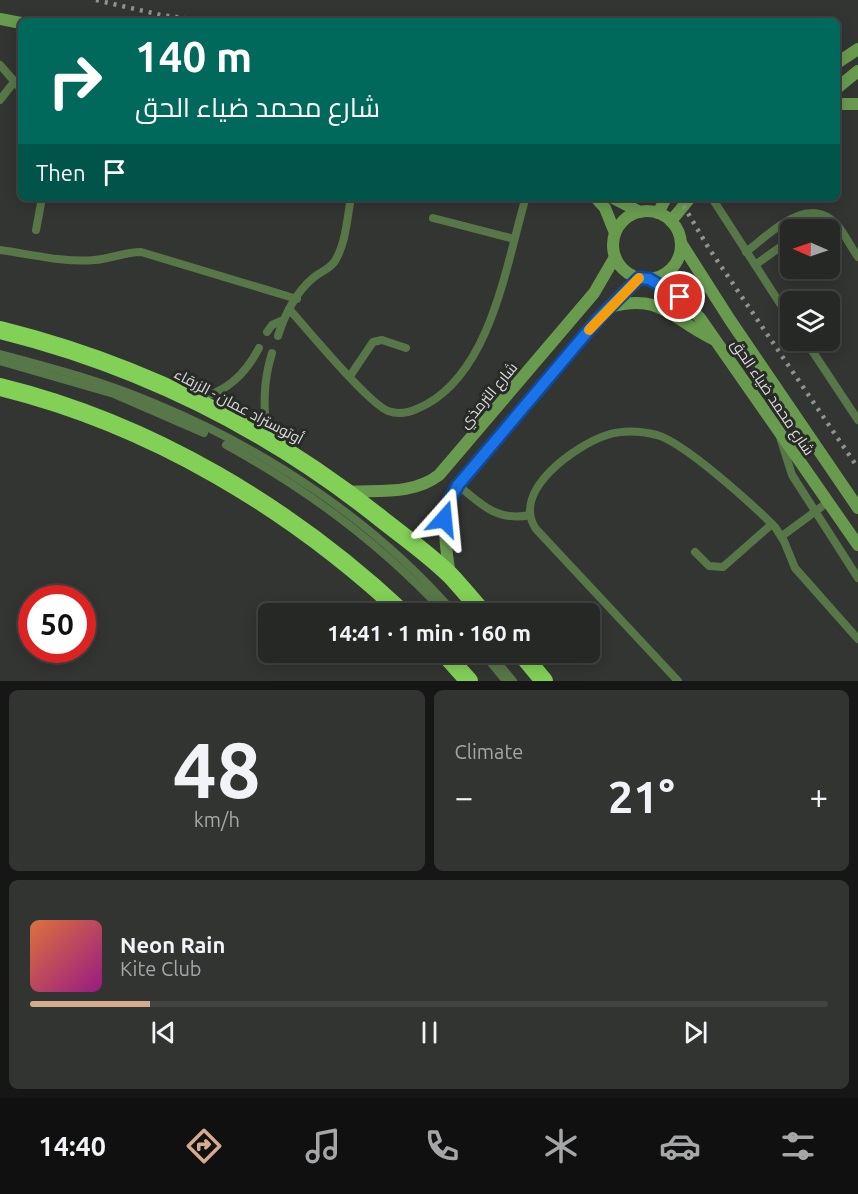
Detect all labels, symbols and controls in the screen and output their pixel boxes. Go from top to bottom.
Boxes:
text: 140 m [135,33,252,80]
icon: right [36,42,114,120]
text: شارع محمد ضياء الحق [135,92,380,122]
icon: arrive [98,156,131,189]
text: Then [36,160,86,185]
north arrow [780,219,840,279]
map controls [780,219,840,351]
pin [654,271,705,322]
icon: arrive [663,280,696,313]
button: layers [780,291,840,351]
street label: شارع محمد ضياء الحق [725,336,818,460]
street label: شارع الترمذي [456,359,523,434]
street label: أوتوستراد عمان - الزرقاء [171,364,307,449]
position arrow [412,487,476,551]
speed limit sign: 50 [18,585,96,663]
text: 14:41 · 1 min · 160 m [327,620,531,645]
text: 48 [173,725,261,813]
text: Climate [455,740,523,763]
text: 21° [608,771,675,822]
text: − [455,778,473,815]
text: + [809,778,828,815]
text: km/h [194,808,240,831]
text: Neon Rain [120,932,225,957]
text: Kite Club [120,957,202,980]
icon: previous [147,1016,180,1049]
icon: pause [413,1016,446,1049]
icon: next [679,1016,712,1049]
icon: directions [183,1125,225,1167]
icon: music [302,1125,344,1167]
icon: phone [421,1125,463,1167]
icon: climate [540,1125,582,1167]
icon: car [659,1125,701,1167]
icon: filters [777,1125,819,1167]
text: 14:40 [38,1131,106,1161]

